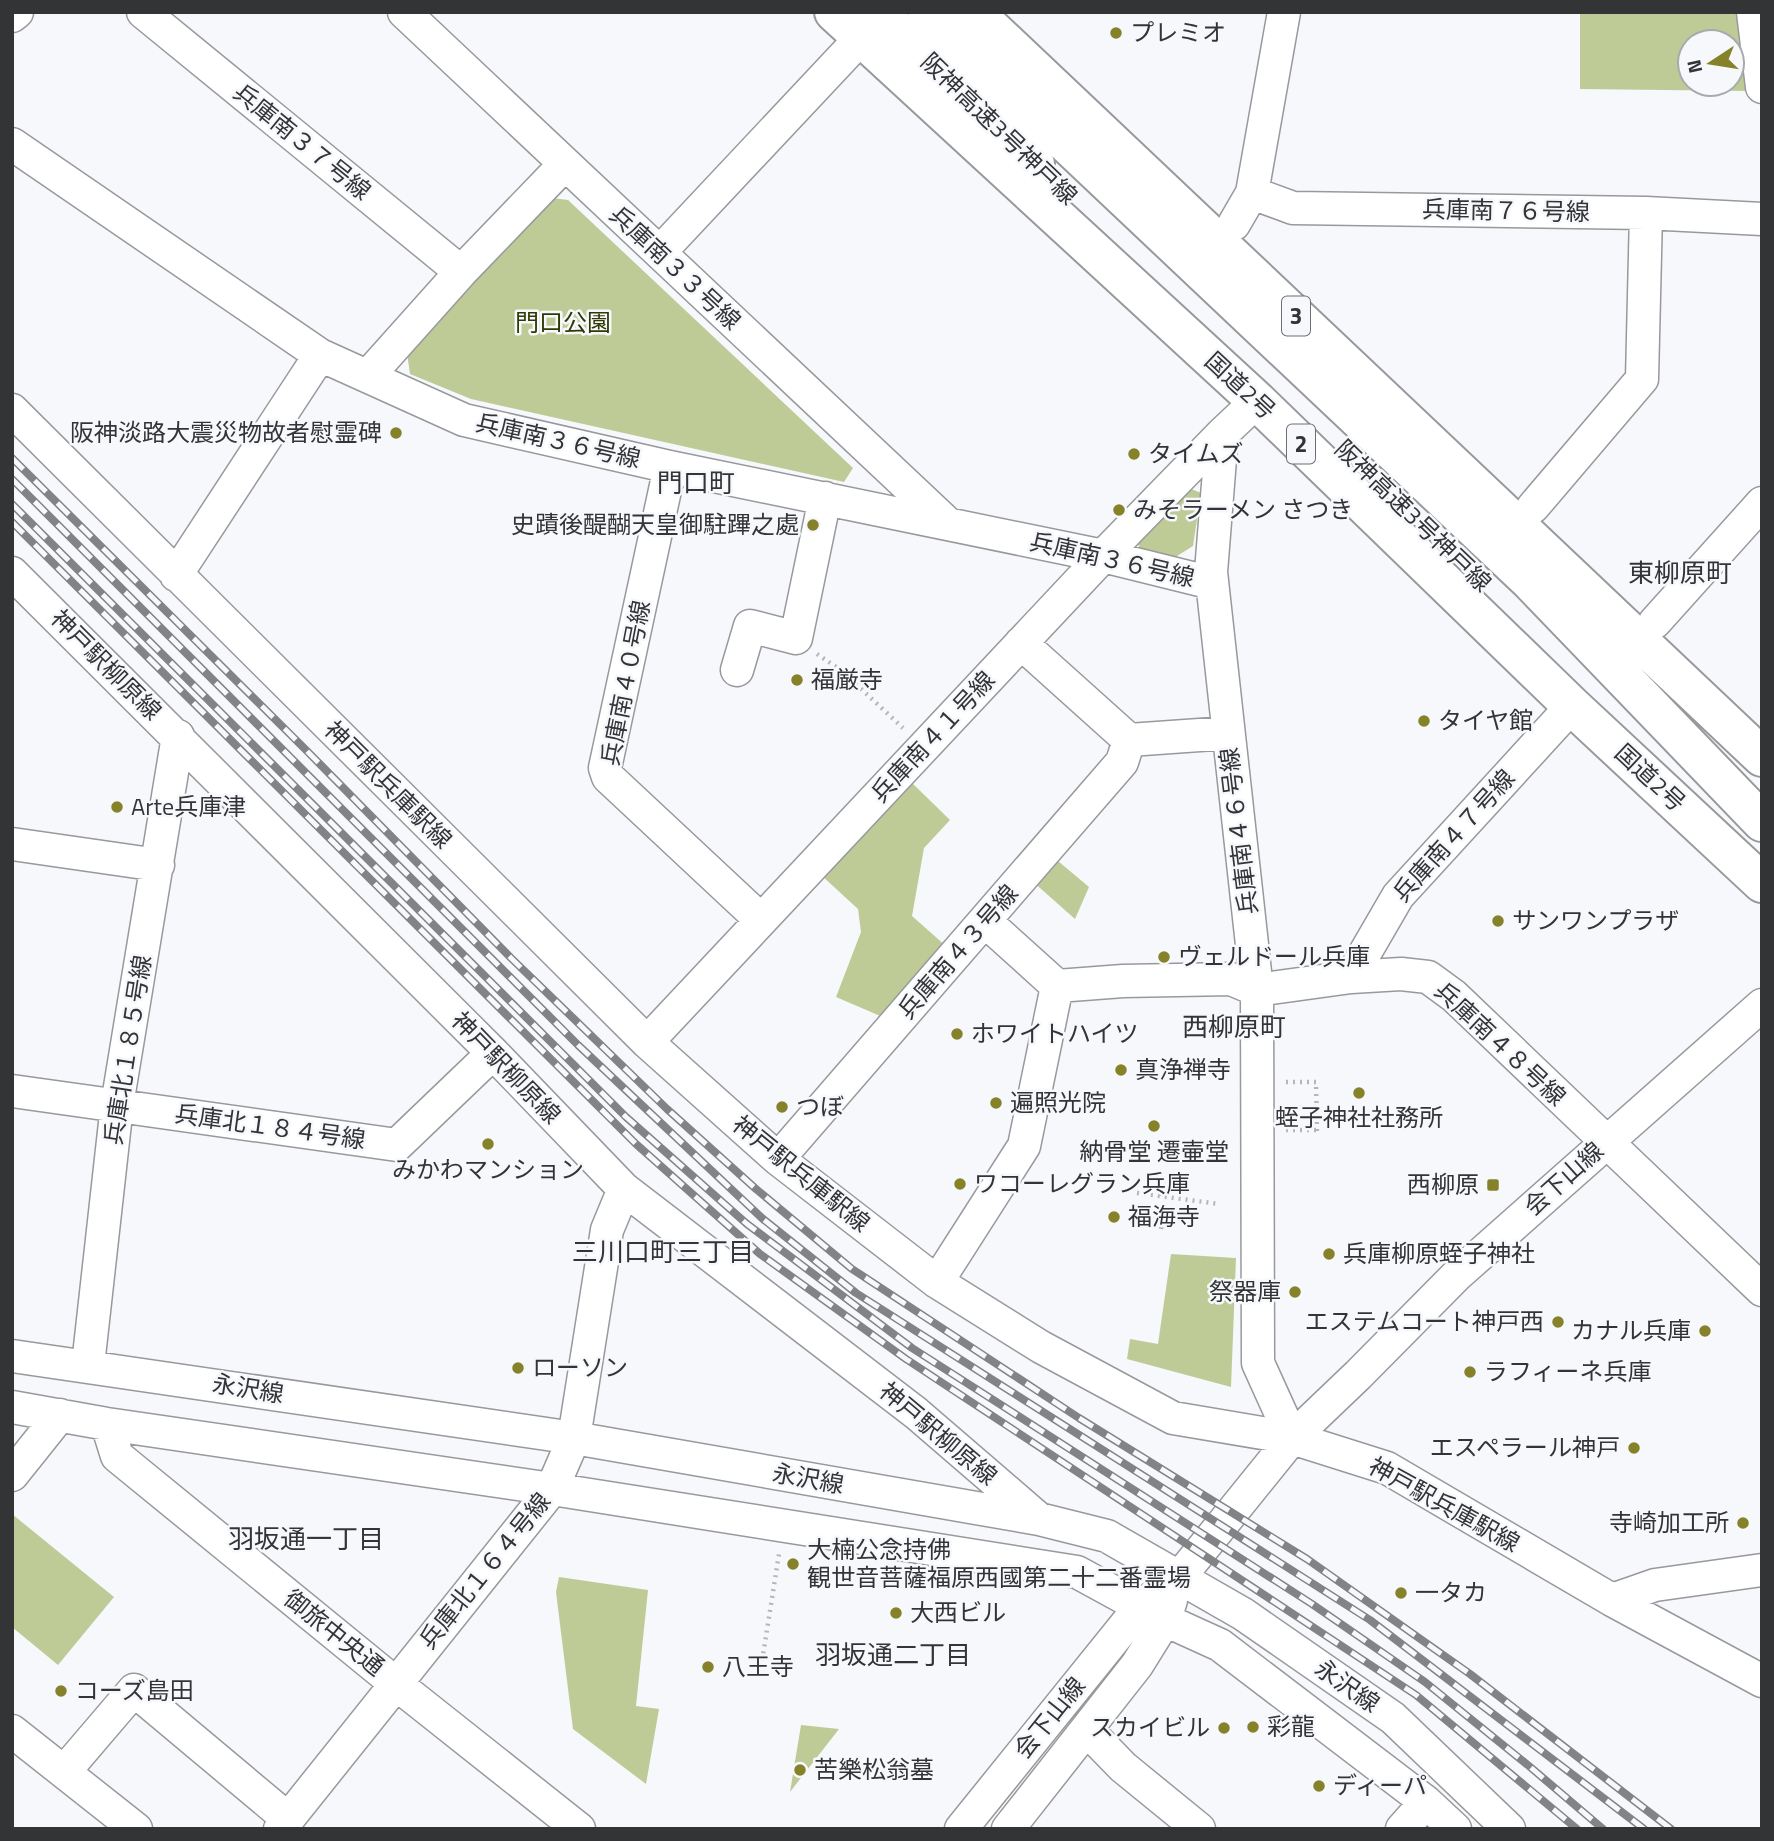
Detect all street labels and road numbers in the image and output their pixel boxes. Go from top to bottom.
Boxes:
street label: 阪神高速3号神戸線 [913,44,1086,213]
street label: 兵庫南３７号線 [226,74,379,208]
street label: 兵庫南７６号線 [1422,191,1590,229]
street label: 兵庫南３３号線 [602,197,749,338]
road number: 3 [1282,296,1310,336]
street label: 国道2号 [1197,343,1284,428]
street label: 兵庫南３６号線 [472,404,644,476]
road number: 2 [1287,424,1315,464]
street label: 阪神高速3号神戸線 [1327,431,1500,600]
street label: 兵庫南３６号線 [1026,523,1198,595]
street label: 兵庫南４０号線 [591,597,659,769]
street label: 神戸駅柳原線 [43,601,170,728]
street label: 兵庫南４１号線 [862,663,1003,810]
street label: 神戸駅兵庫駅線 [317,712,461,856]
street label: 国道2号 [1607,735,1694,820]
street label: 兵庫南４６号線 [1210,746,1266,917]
street label: 兵庫南４７号線 [1384,761,1523,910]
street label: 兵庫南４３号線 [889,876,1026,1027]
street label: 兵庫北１８５号線 [94,952,160,1147]
street label: 兵庫南４８号線 [1427,973,1574,1114]
street label: 神戸駅柳原線 [444,1003,570,1132]
street label: 兵庫北１８４号線 [173,1095,368,1157]
street label: 神戸駅兵庫駅線 [725,1106,878,1240]
street label: 会下山線 [1516,1133,1611,1224]
street label: 永沢線 [210,1365,287,1411]
street label: 神戸駅柳原線 [872,1373,1005,1493]
street label: 神戸駅兵庫駅線 [1362,1448,1527,1561]
street label: 永沢線 [770,1454,847,1502]
street label: 兵庫北１６４号線 [410,1484,559,1656]
street label: 御旅中央通 [277,1580,393,1684]
street label: 永沢線 [1308,1650,1387,1721]
street label: 会下山線 [1005,1669,1093,1766]

